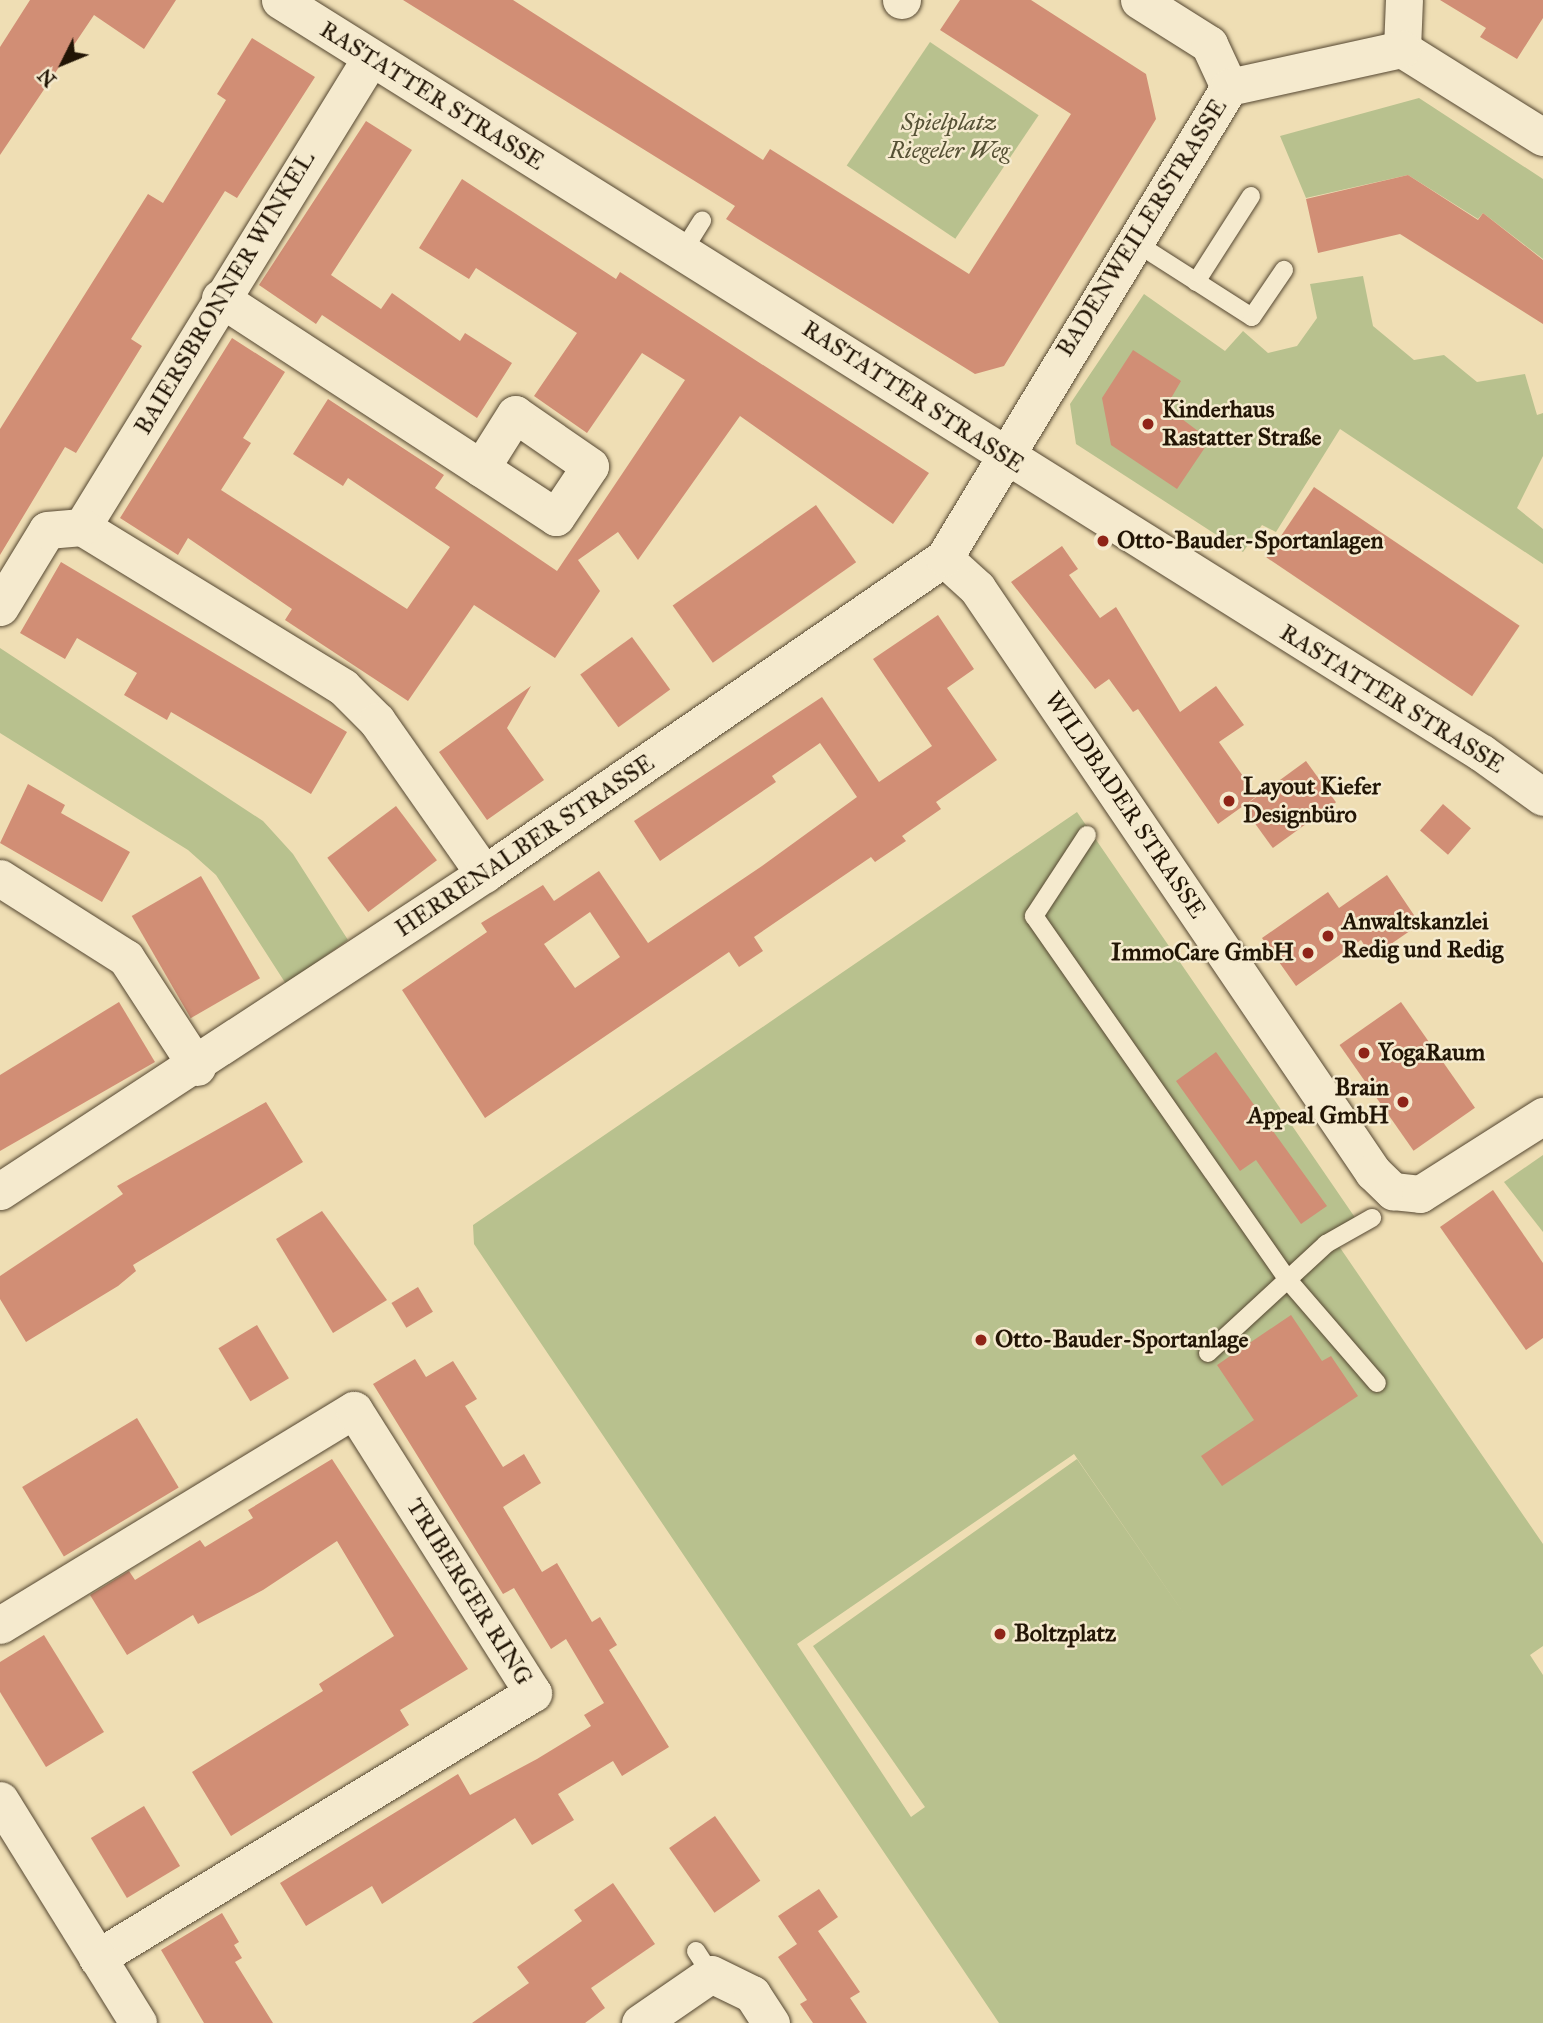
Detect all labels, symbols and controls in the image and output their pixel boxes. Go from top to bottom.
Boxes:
street label: RASTATTER STRASSE [315,15,549,177]
north arrow [28,28,98,98]
text: N [33,64,61,91]
street label: BADENWEILERSTRASSE [1051,94,1233,362]
park label: Spielplatz Riegeler Weg [889,109,1009,165]
street label: BAIERSBRONNER WINKEL [129,146,321,440]
street label: RASTATTER STRASSE [797,314,1029,480]
place label: Kinderhaus Rastatter Straße [1162,396,1321,452]
marker: Kinderhaus Rastatter Straße [1140,416,1156,432]
place label: Otto-Bauder-Sportanlagen [1117,527,1384,555]
marker: Otto-Bauder-Sportanlagen [1095,533,1111,549]
street label: RASTATTER STRASSE [1275,618,1509,780]
street label: WILDBADER STRASSE [1038,686,1212,924]
street label: HERRENALBER STRASSE [390,748,660,944]
place label: Layout Kiefer Designbüro [1243,773,1381,829]
marker: Layout Kiefer Designbüro [1221,793,1237,809]
place label: Anwaltskanzlei Redig und Redig [1342,908,1503,964]
marker: Anwaltskanzlei Redig und Redig [1320,928,1336,944]
place label: ImmoCare GmbH [1111,939,1294,967]
marker: ImmoCare GmbH [1300,945,1316,961]
place label: YogaRaum [1378,1039,1485,1067]
marker: YogaRaum [1356,1045,1372,1061]
place label: Brain Appeal GmbH [1247,1074,1389,1130]
marker: Brain Appeal GmbH [1395,1094,1411,1110]
place label: Otto-Bauder-Sportanlage [995,1326,1249,1354]
marker: Otto-Bauder-Sportanlage [973,1332,989,1348]
street label: TRIBERGER RING [400,1493,538,1691]
place label: Boltzplatz [1014,1620,1116,1648]
marker: Boltzplatz [992,1626,1008,1642]

